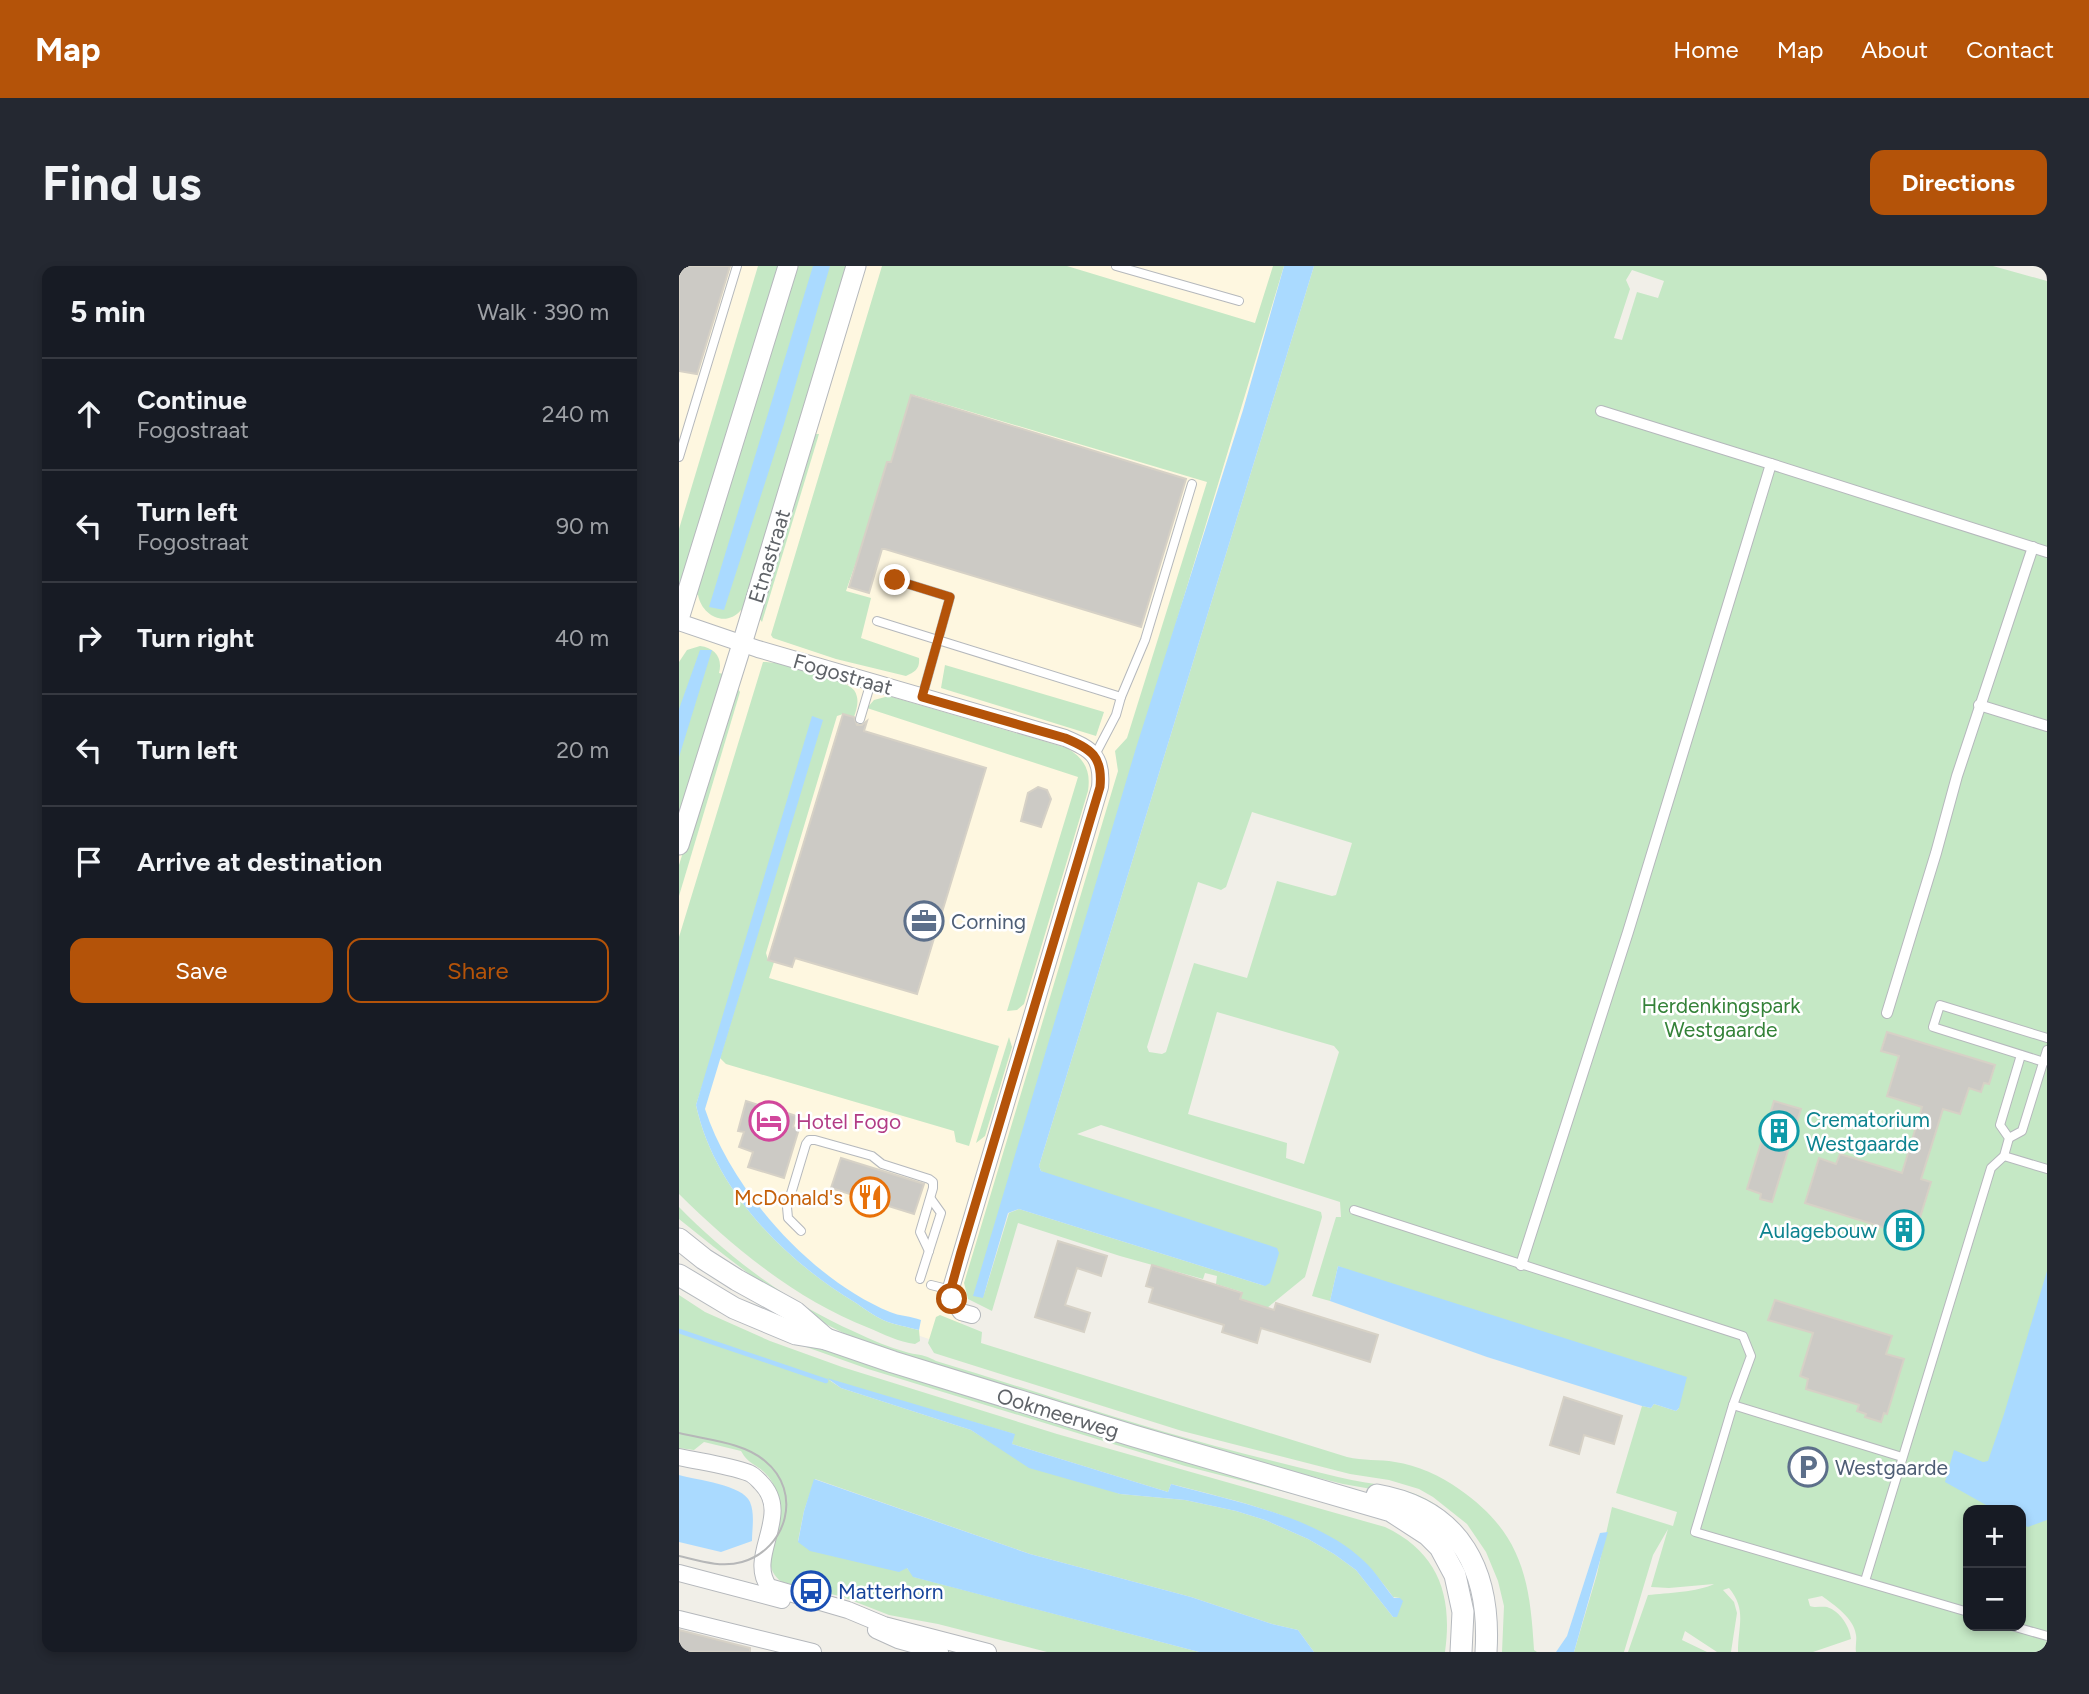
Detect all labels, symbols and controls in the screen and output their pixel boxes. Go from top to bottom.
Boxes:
text: Map [35,30,101,69]
text: Home [1673,35,1739,64]
text: Map [1777,35,1823,64]
text: About [1861,35,1928,64]
text: Contact [1966,35,2054,64]
button: Directions [1870,150,2047,215]
text: Find us [42,153,201,212]
text: 5 min [70,293,146,330]
text: Walk · 390 m [477,298,609,326]
text: Continue [137,384,247,416]
icon: ahead [70,395,108,433]
text: 240 m [542,400,609,428]
text: Fogostraat [137,416,249,444]
text: Turn left [137,496,238,528]
street label: Etnastraat [743,506,795,606]
icon: left [70,507,108,545]
text: 90 m [556,512,609,540]
text: Fogostraat [137,528,249,556]
route end [879,564,910,595]
icon: right [70,619,108,657]
text: Turn right [137,622,254,654]
text: 40 m [555,624,609,652]
street label: Fogostraat [790,648,896,700]
icon: left [70,731,108,769]
text: Turn left [137,734,238,766]
text: 20 m [556,736,609,764]
icon: arrive [70,843,108,881]
text: Arrive at destination [137,846,382,878]
office icon: Corning [903,900,945,942]
place label: Corning [951,909,1026,934]
button: Save [70,938,333,1003]
button: Share [347,938,609,1003]
park label: Herdenkingspark Westgaarde [1641,993,1801,1042]
hotel icon: Hotel Fogo [748,1100,790,1142]
place label: Crematorium Westgaarde [1806,1107,1930,1156]
place label: Hotel Fogo [796,1109,901,1134]
building icon: Crematorium Westgaarde [1758,1110,1800,1152]
restaurant icon: McDonald's [849,1176,891,1218]
place label: McDonald's [734,1185,843,1210]
building icon: Aulagebouw [1883,1209,1925,1251]
place label: Aulagebouw [1759,1218,1878,1243]
route start [936,1283,967,1314]
street label: Ookmeerweg [994,1383,1122,1443]
parking icon: Westgaarde [1787,1446,1829,1488]
place label: Westgaarde [1835,1455,1948,1480]
map controls [1963,1505,2026,1631]
button: + [1963,1505,2026,1568]
button: − [1963,1568,2026,1631]
bus stop icon: Matterhorn [790,1570,832,1612]
place label: Matterhorn [838,1579,944,1604]

